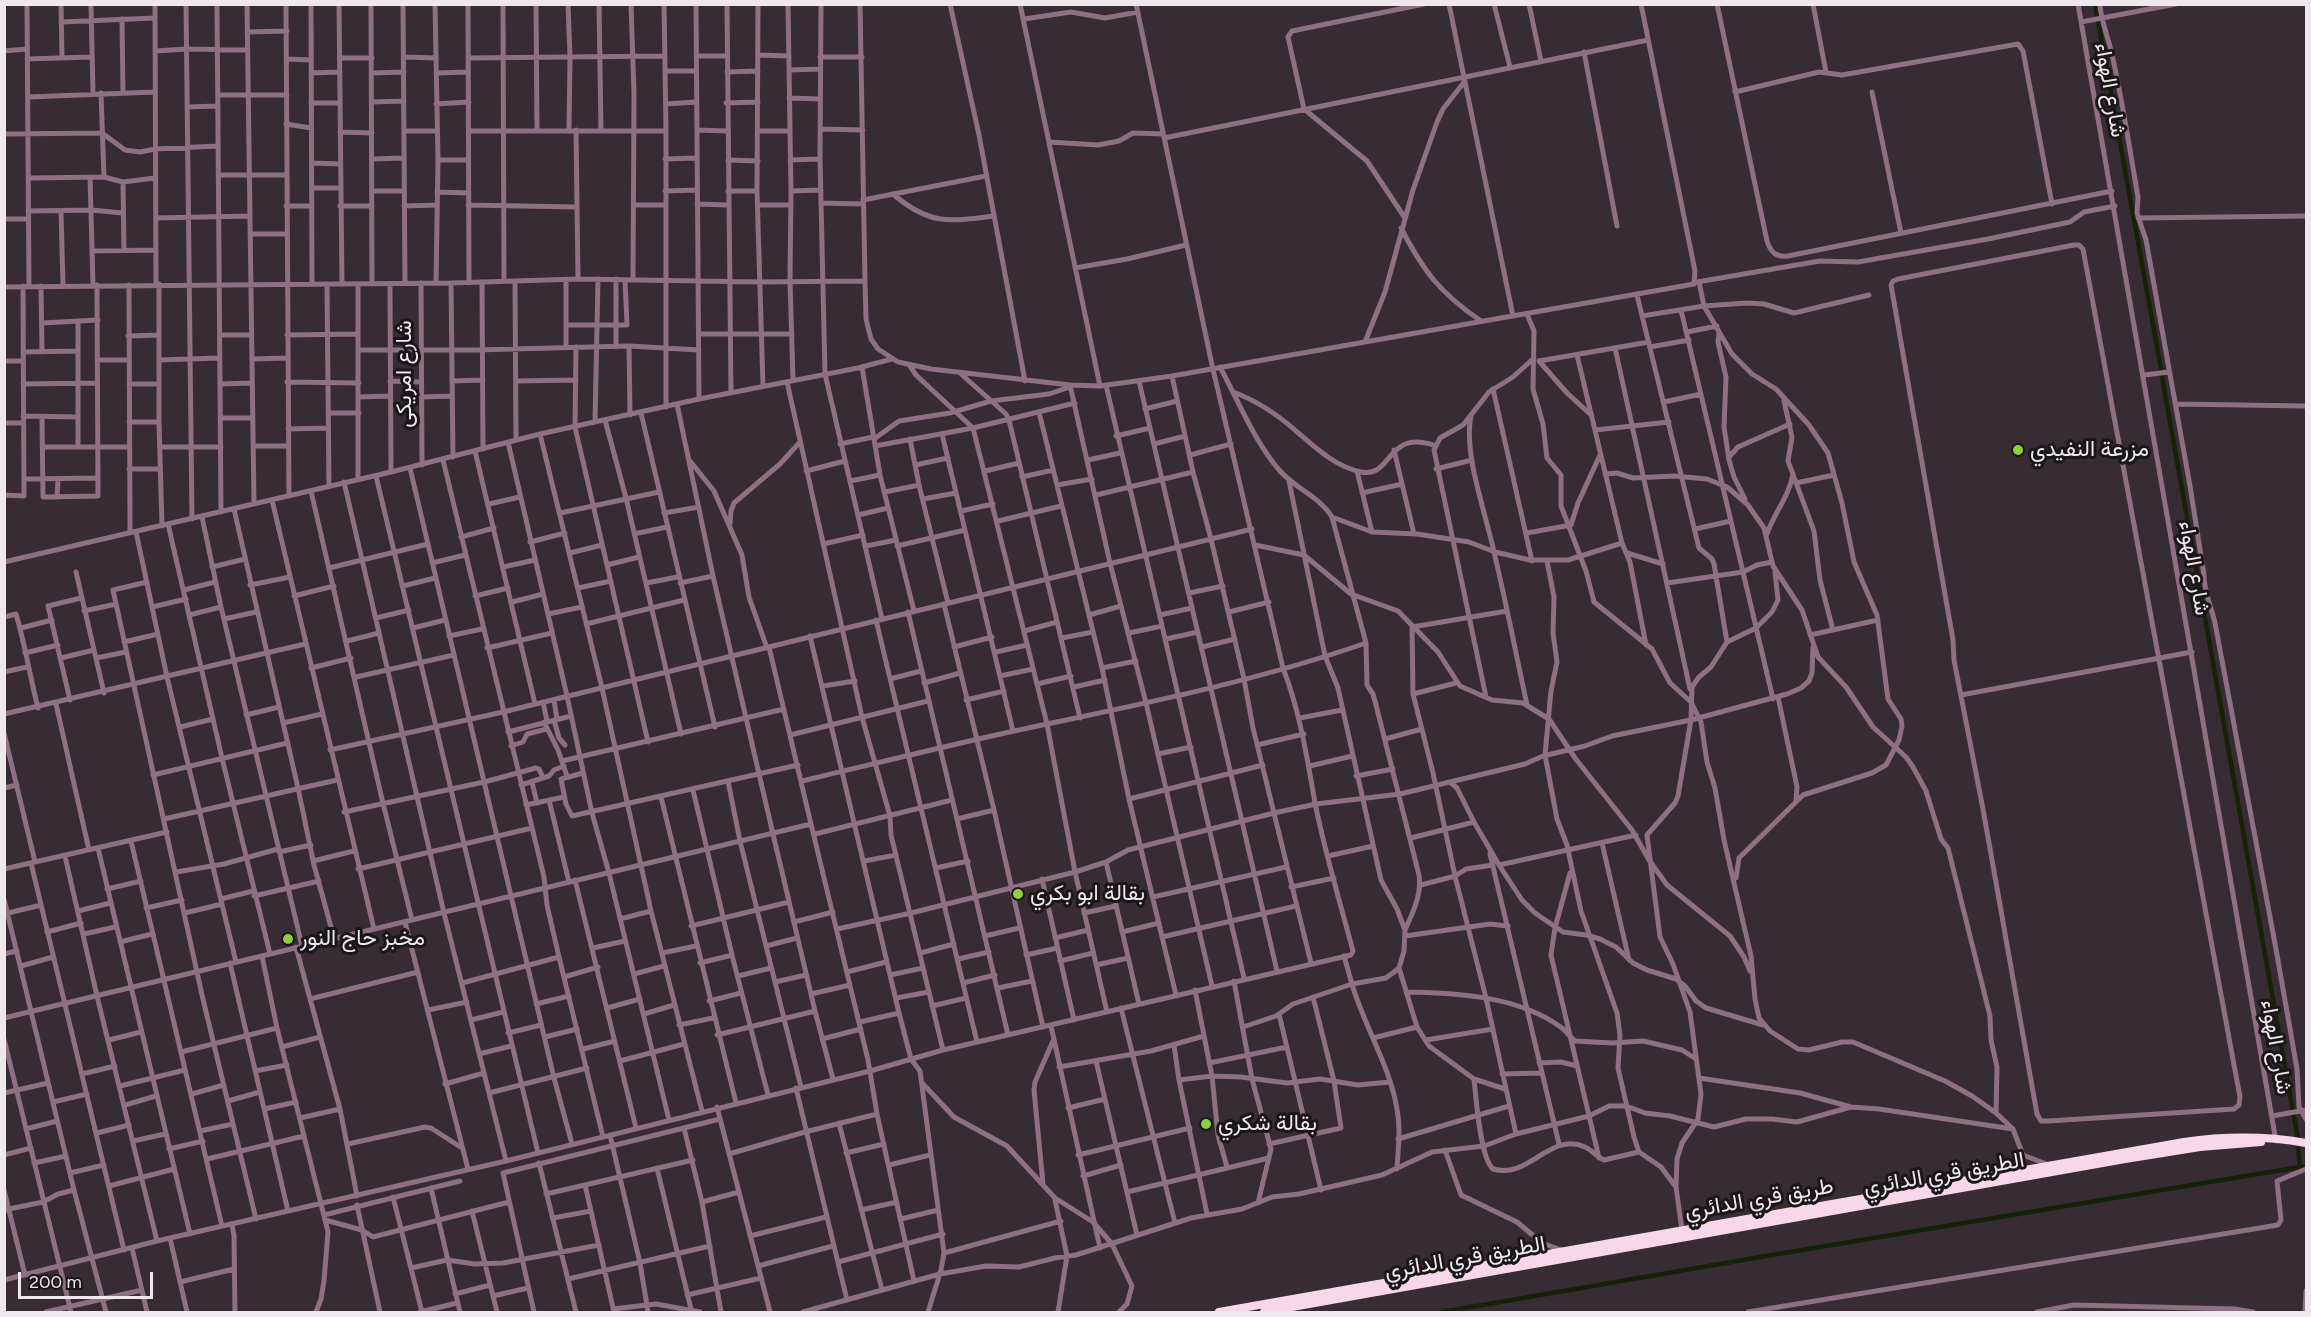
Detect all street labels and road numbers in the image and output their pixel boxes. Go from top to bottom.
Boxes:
street label: شارع الهواء [2089,40,2131,140]
street label: شارع امريكى [392,320,418,428]
street label: شارع الهواء [2173,518,2215,618]
street label: شارع الهواء [2255,997,2297,1097]
street label: الطريق قري الدائري [1862,1147,2026,1201]
street label: طريق قري الدائري [1683,1173,1835,1225]
street label: الطريق قري الدائري [1383,1231,1547,1285]

